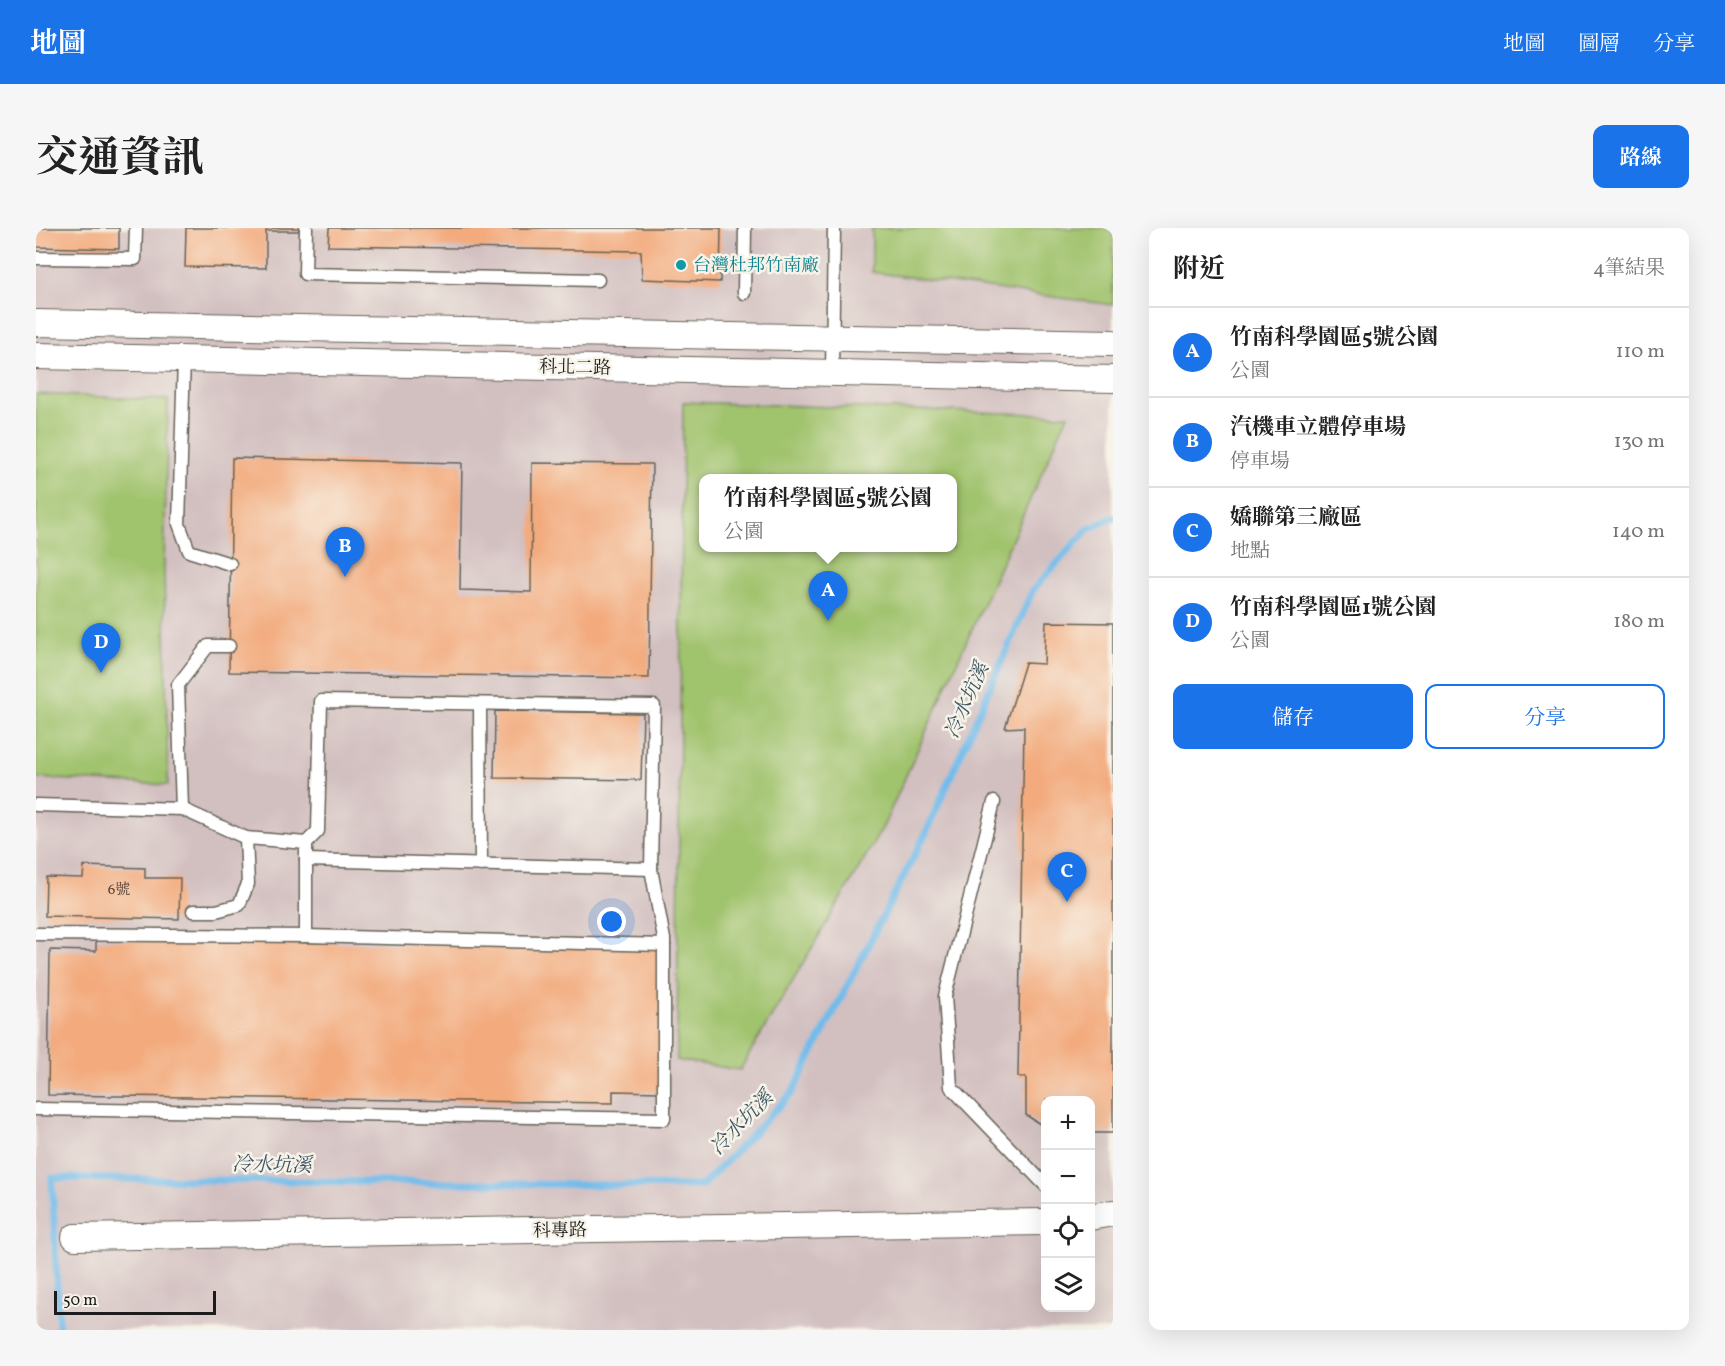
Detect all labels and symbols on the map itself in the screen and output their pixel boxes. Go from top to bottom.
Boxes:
place label: 台灣杜邦竹南廠 [693,254,819,279]
marker: 台灣杜邦竹南廠 [674,258,688,272]
street label: 科北二路 [539,355,611,382]
pin: B [326,528,364,577]
pin: A [808,572,848,621]
pin: D [82,624,120,673]
water label: 冷水坑溪 [939,657,998,743]
pin: C [1048,852,1086,902]
house number: 6號 [108,880,130,901]
your location [597,907,626,936]
water label: 冷水坑溪 [705,1083,782,1162]
water label: 冷水坑溪 [232,1151,314,1181]
street label: 科專路 [533,1219,587,1244]
scale bar [54,1288,216,1316]

